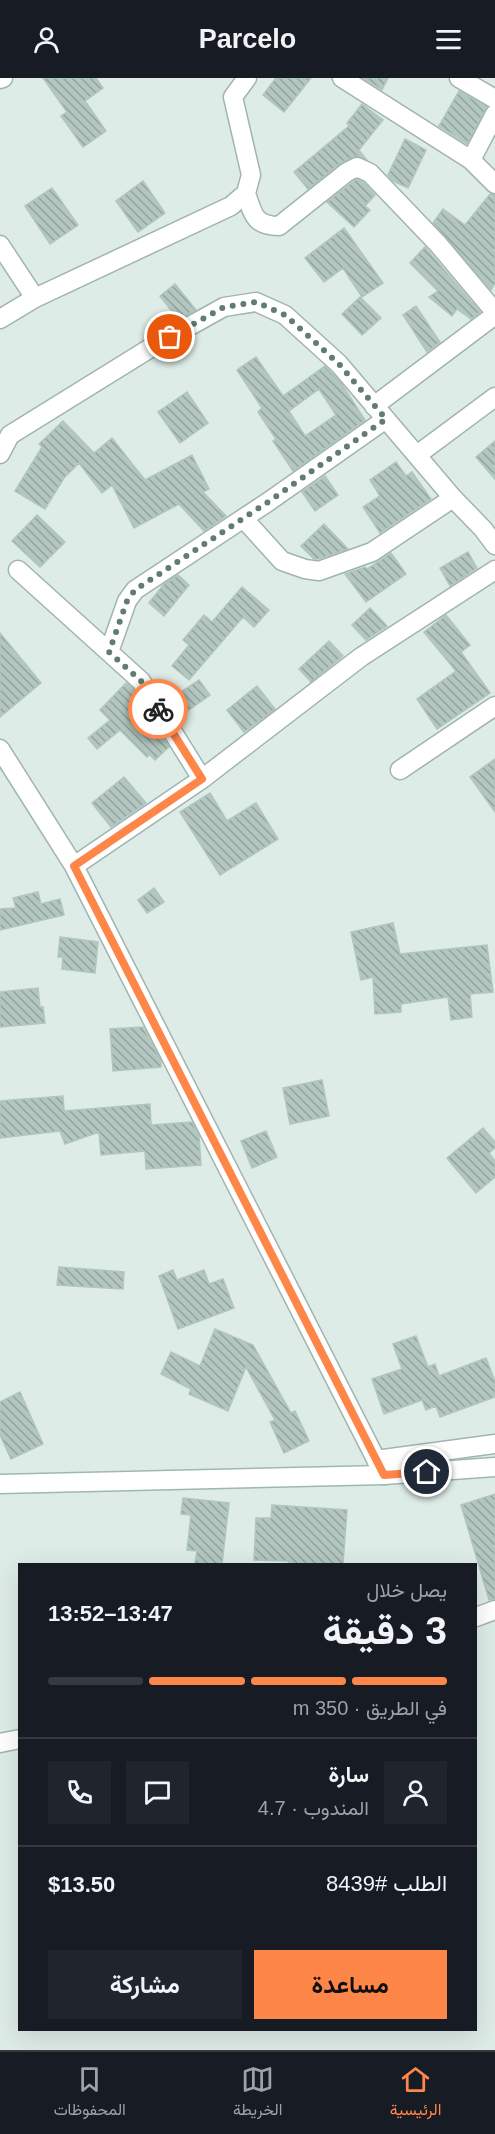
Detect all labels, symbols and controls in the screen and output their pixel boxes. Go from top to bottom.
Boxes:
icon: person [30,23,63,56]
icon: menu [432,23,465,56]
text: Parcelo [199,24,296,54]
pin [144,311,195,362]
icon: bag [153,320,186,353]
courier [128,679,188,739]
icon: bike [142,693,175,726]
pin [401,1446,452,1497]
icon: home [410,1455,443,1488]
text: يصل خلال [366,1579,447,1601]
text: 13:47–13:52 [48,1601,173,1626]
text: 3 دقيقة [323,1609,447,1652]
text: في الطريق · 350 m [293,1697,447,1719]
button: phone [48,1761,111,1824]
button: chat [126,1761,189,1824]
button: person [384,1761,447,1824]
text: سارة [328,1762,369,1787]
text: المندوب · 4.7 [258,1797,369,1819]
text: الطلب #8439 [326,1871,447,1896]
text: $13.50 [48,1872,115,1897]
button: مشاركة [48,1950,242,2019]
button: مساعدة [254,1950,447,2019]
tab: المحفوظات [54,2063,126,2124]
tab: الخريطة [233,2063,282,2124]
tab: الرئيسية [390,2063,441,2124]

